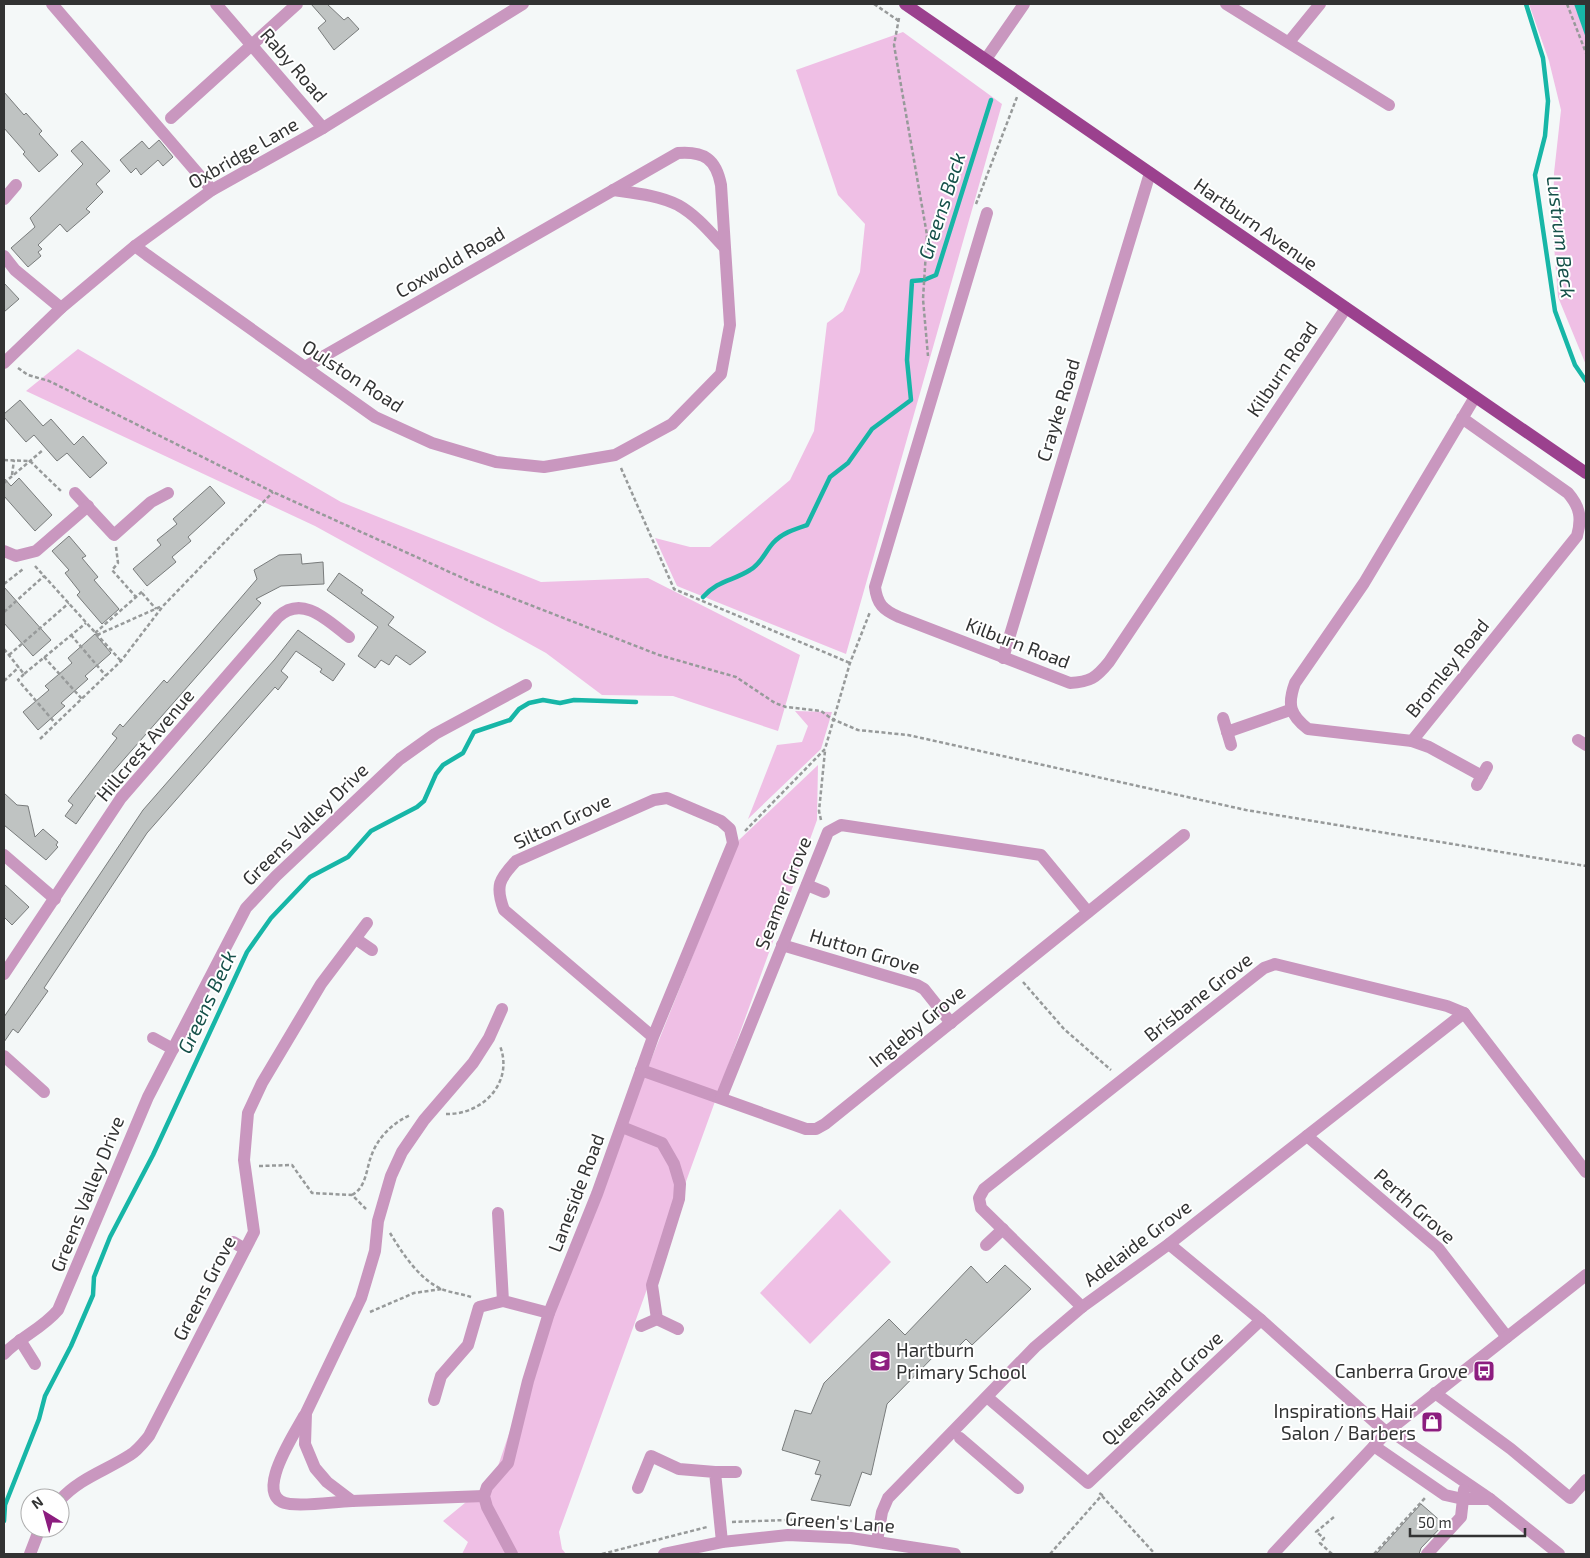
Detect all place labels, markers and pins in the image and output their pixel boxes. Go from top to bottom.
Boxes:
place label: Hartburn Primary School [896,1338,1027,1383]
school or university icon: Hartburn Primary School [868,1349,892,1373]
place label: Canberra Grove [1335,1359,1468,1382]
bus stop icon: Canberra Grove [1472,1359,1496,1383]
place label: Inspirations Hair Salon / Barbers [1273,1399,1416,1444]
shop icon: Inspirations Hair Salon / Barbers [1420,1410,1444,1434]

